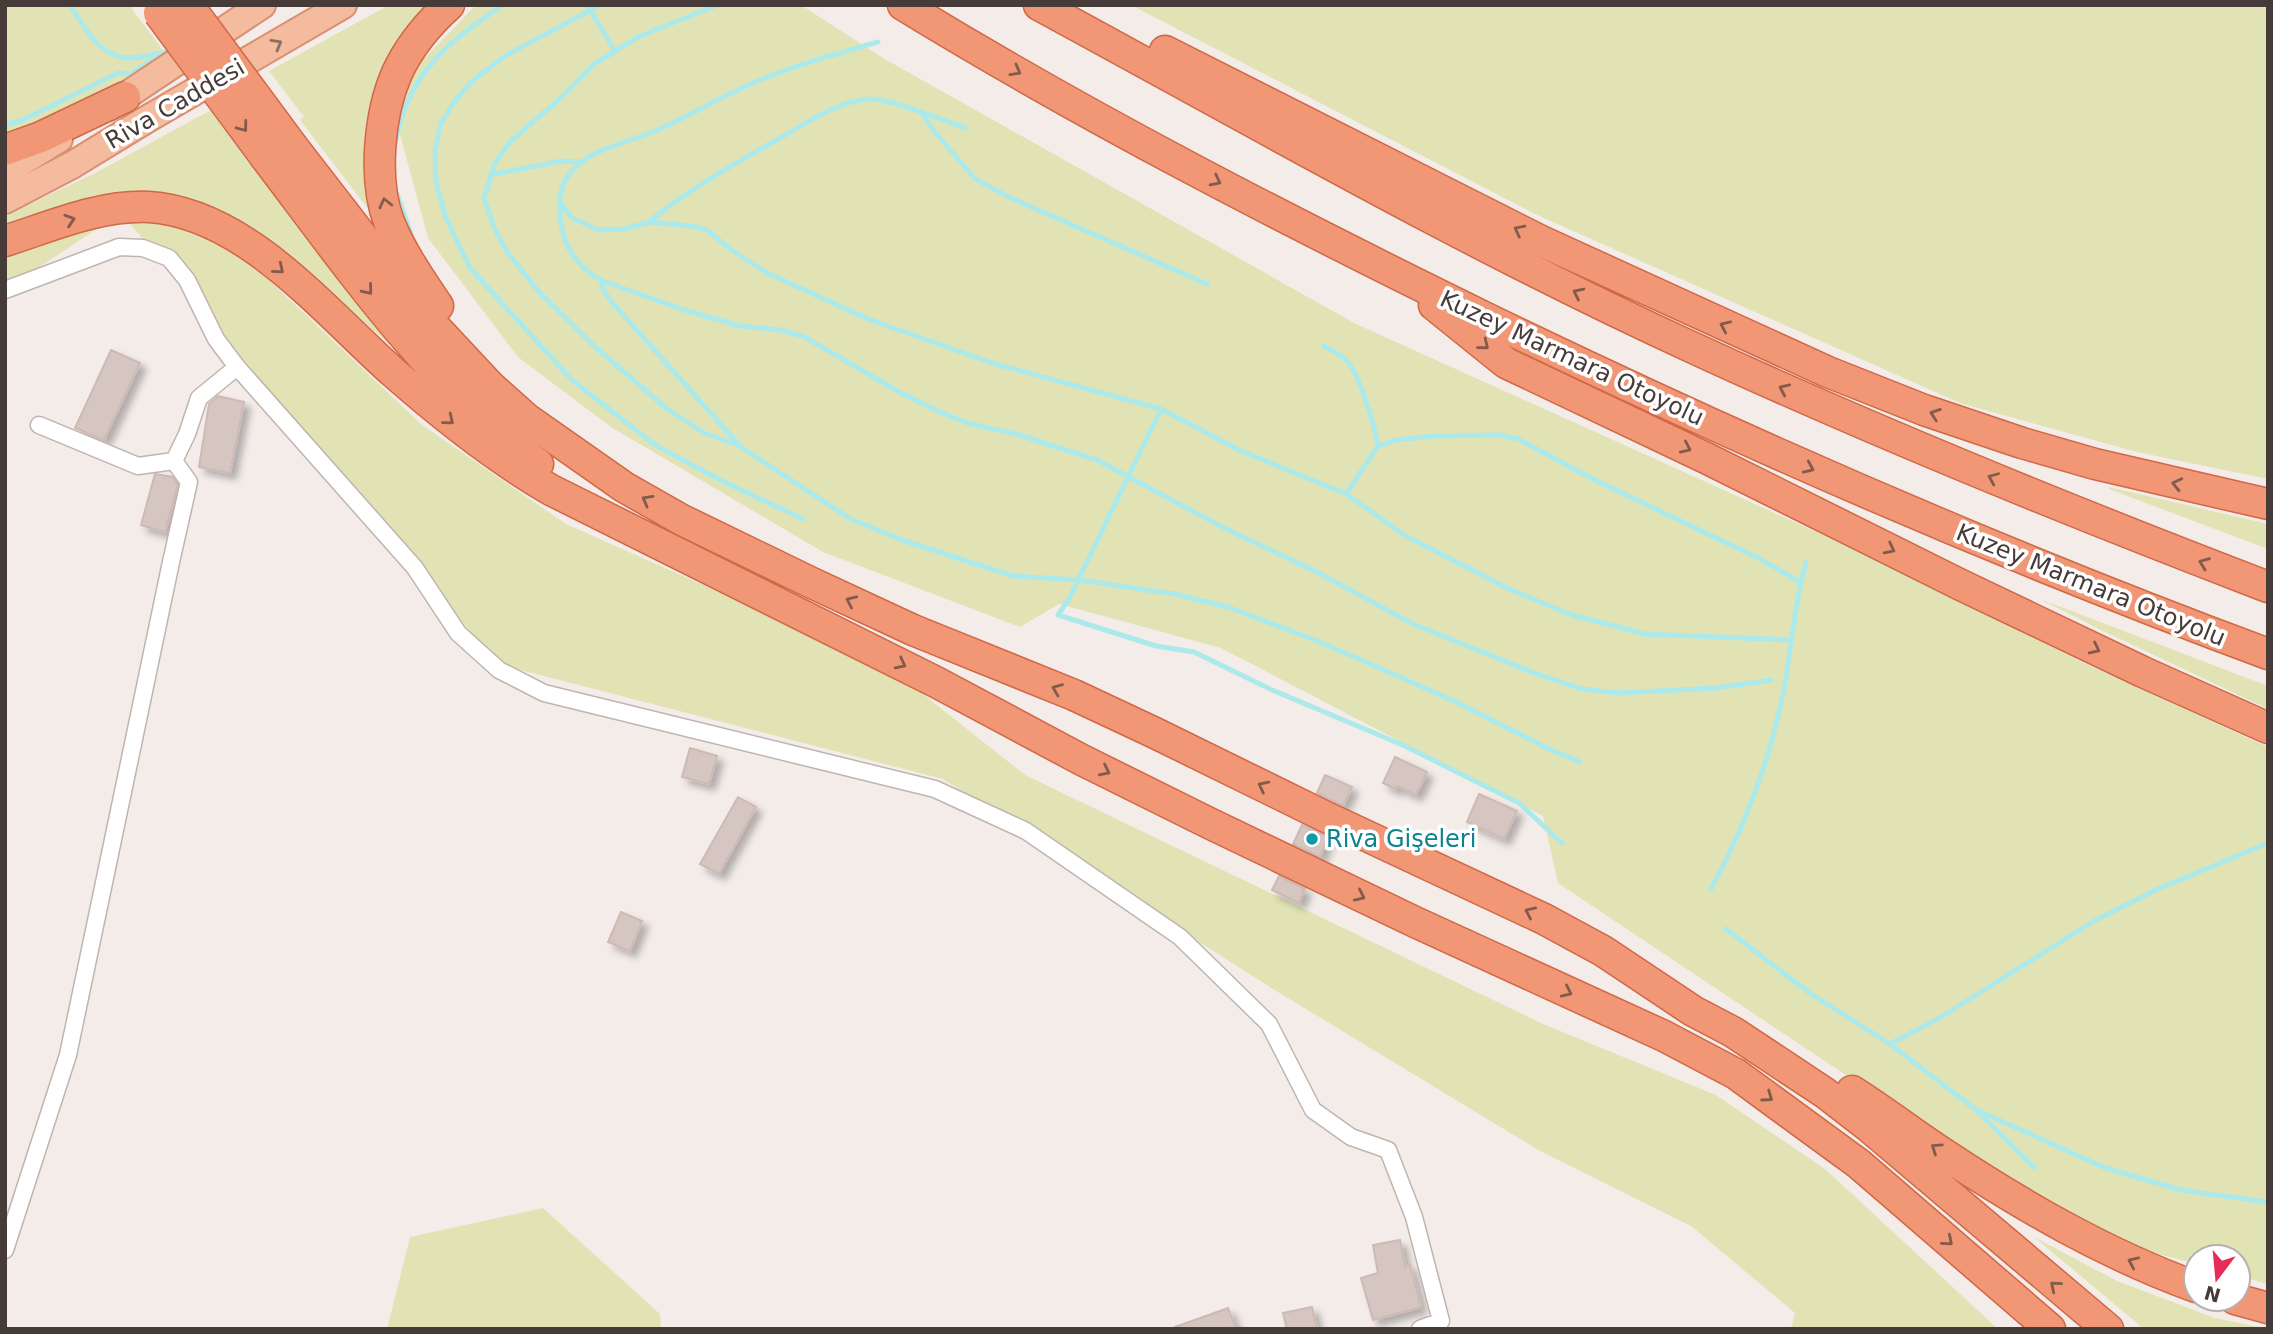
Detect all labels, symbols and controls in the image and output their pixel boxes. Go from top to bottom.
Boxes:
one-way arrow [269,39,282,52]
street label: Riva Caddesi [101,53,249,155]
one-way arrow [1009,63,1022,76]
one-way arrow [235,119,248,132]
one-way arrow [1209,173,1221,187]
one-way arrow [378,197,393,209]
one-way arrow [63,214,76,228]
one-way arrow [1514,224,1526,238]
one-way arrow [272,261,284,274]
one-way arrow [360,282,373,294]
street label: Kuzey Marmara Otoyolu [1436,284,1708,432]
one-way arrow [1573,287,1585,301]
one-way arrow [1720,320,1733,334]
one-way arrow [1477,337,1489,350]
one-way arrow [1779,383,1791,397]
one-way arrow [1930,408,1942,422]
one-way arrow [442,412,454,425]
one-way arrow [1679,440,1691,454]
one-way arrow [1802,460,1814,474]
one-way arrow [1988,473,2000,487]
one-way arrow [2171,478,2183,493]
one-way arrow [642,495,654,508]
street label: Kuzey Marmara Otoyolu [1952,518,2230,652]
one-way arrow [1883,541,1895,555]
one-way arrow [2199,557,2211,571]
one-way arrow [846,595,858,609]
one-way arrow [2088,641,2100,655]
one-way arrow [894,655,906,669]
one-way arrow [1052,683,1064,697]
one-way arrow [1098,763,1110,777]
one-way arrow [1258,780,1270,794]
place label: Riva Gişeleri [1326,825,1476,853]
marker: Riva Gişeleri [1304,831,1320,847]
one-way arrow [1353,888,1365,902]
one-way arrow [1525,906,1537,920]
one-way arrow [1560,984,1572,998]
one-way arrow [1760,1089,1773,1101]
one-way arrow [1931,1144,1944,1157]
one-way arrow [1940,1233,1953,1245]
north arrow [2182,1243,2252,1313]
one-way arrow [2128,1256,2140,1270]
one-way arrow [2051,1281,2063,1294]
text: N [2202,1282,2223,1307]

